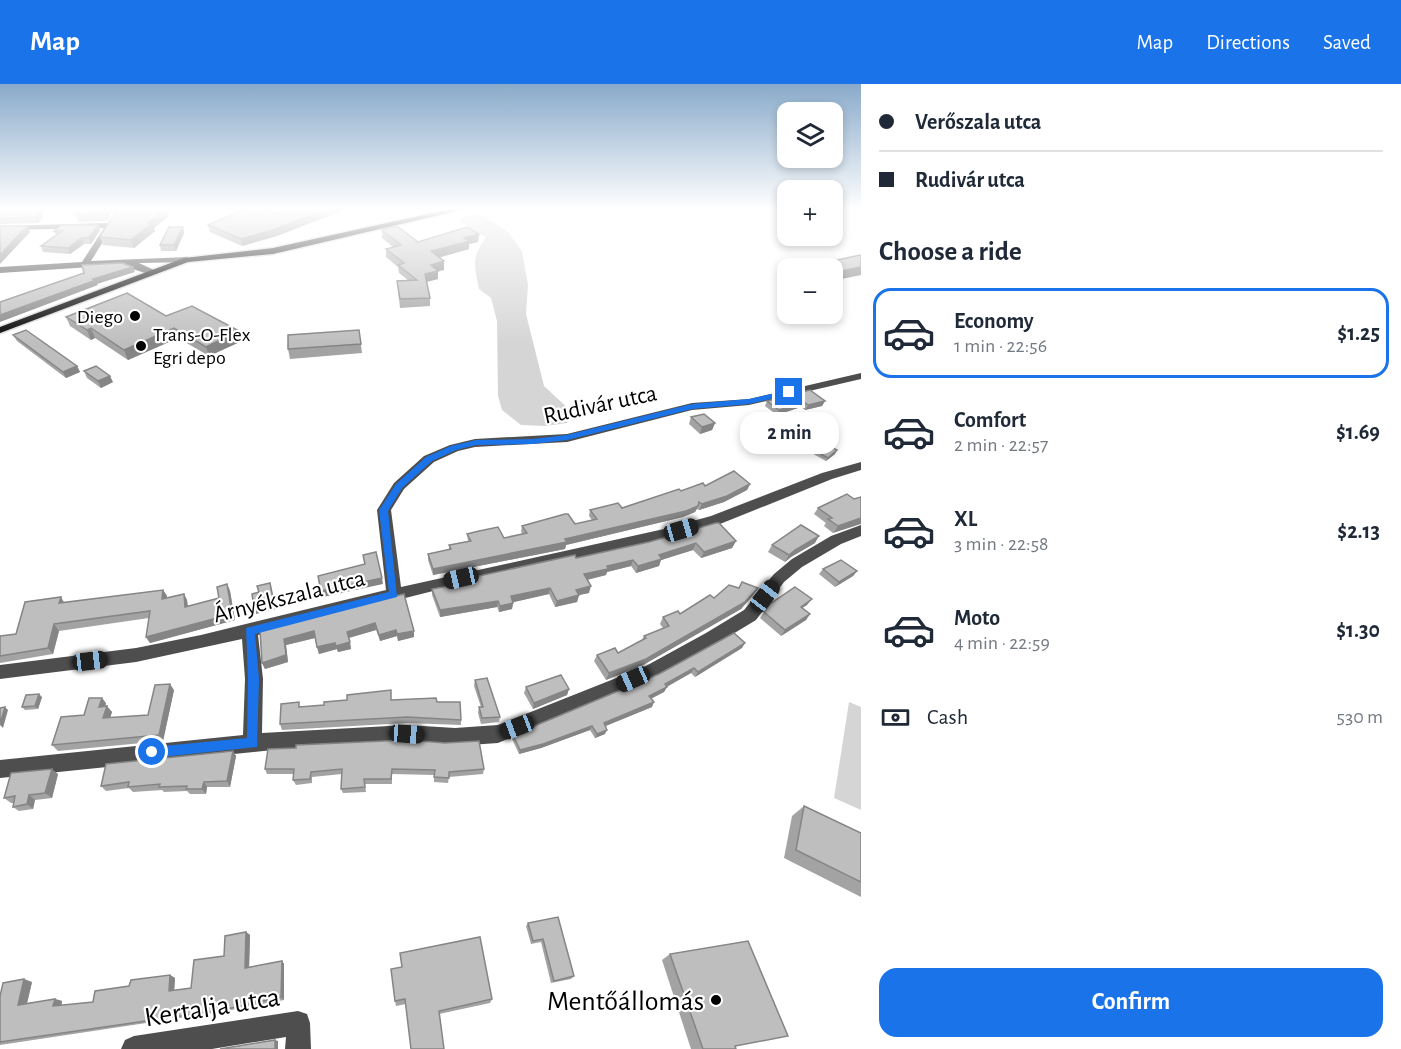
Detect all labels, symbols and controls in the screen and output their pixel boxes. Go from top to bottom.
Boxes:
text: Map [30,28,80,56]
text: Map [1137,32,1173,53]
text: Directions [1206,32,1290,53]
text: Saved [1323,32,1371,53]
map controls [777,102,843,324]
button: layers [777,102,843,168]
text: Verőszala utca [915,111,1041,133]
text: Rudivár utca [915,169,1025,191]
button: + [777,180,843,246]
text: Choose a ride [879,238,1022,265]
button: − [777,258,843,324]
icon: car [882,306,936,360]
place label: Diego [77,307,123,327]
marker: Diego [128,309,142,323]
text: Economy [954,310,1034,332]
text: $1.25 [1337,322,1380,344]
place label: Trans-O-Flex Egri depo [153,325,251,368]
text: 1 min · 22:56 [954,336,1047,356]
marker: Trans-O-Flex Egri depo [134,339,148,353]
route end [775,378,802,405]
street label: Rudivár utca [541,381,659,429]
icon: car [882,405,936,459]
text: Comfort [954,409,1026,431]
callout: 2 min [740,413,838,455]
text: $1.69 [1336,421,1380,443]
text: 2 min [767,423,812,443]
text: 2 min · 22:57 [954,435,1048,455]
icon: car [882,504,936,558]
text: XL [954,508,977,530]
car [661,516,701,544]
text: $2.13 [1337,520,1380,542]
text: 3 min · 22:58 [954,534,1049,554]
street label: Árnyékszala utca [210,565,368,627]
car [441,565,481,591]
car [747,576,783,616]
icon: car [882,603,936,657]
text: Moto [954,607,1000,629]
text: $1.30 [1336,619,1380,641]
text: 4 min · 22:59 [954,633,1050,653]
car [71,650,109,672]
car [613,663,653,695]
icon: cash [879,701,912,734]
text: Cash [927,706,968,728]
text: 530 m [1337,707,1383,727]
car [497,712,537,742]
car [388,724,426,744]
route start [138,738,165,765]
button: Confirm [879,968,1383,1037]
street label: Kertalja utca [143,983,282,1032]
place label: Mentőállomás [547,988,704,1016]
marker: Mentőállomás [709,993,723,1007]

